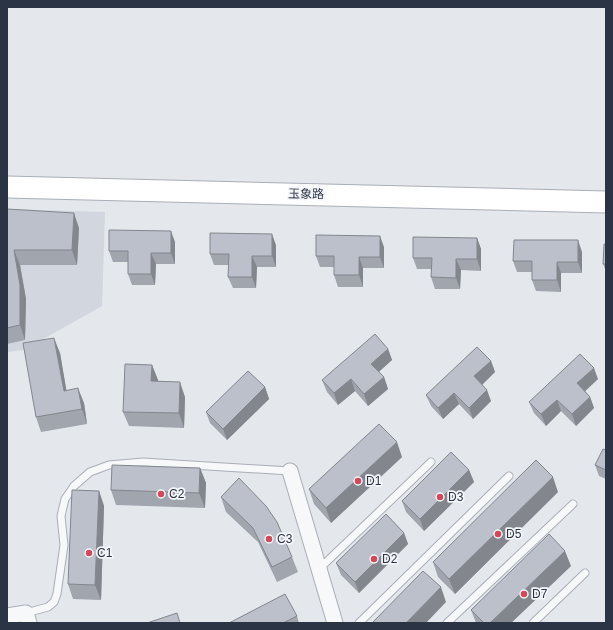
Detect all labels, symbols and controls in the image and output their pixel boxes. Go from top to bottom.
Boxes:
street label: 玉象路 [288,187,324,201]
place label: D1 [366,474,382,488]
marker: D1 [353,476,363,486]
place label: C2 [169,487,185,501]
marker: C2 [156,489,166,499]
place label: D3 [448,490,464,504]
marker: D3 [435,492,445,502]
place label: D5 [506,527,522,541]
marker: D5 [493,529,503,539]
place label: C3 [277,532,293,546]
marker: C3 [264,534,274,544]
place label: C1 [97,546,113,560]
marker: C1 [84,548,94,558]
place label: D2 [382,552,398,566]
marker: D2 [369,554,379,564]
place label: D7 [532,587,548,601]
marker: D7 [519,589,529,599]

